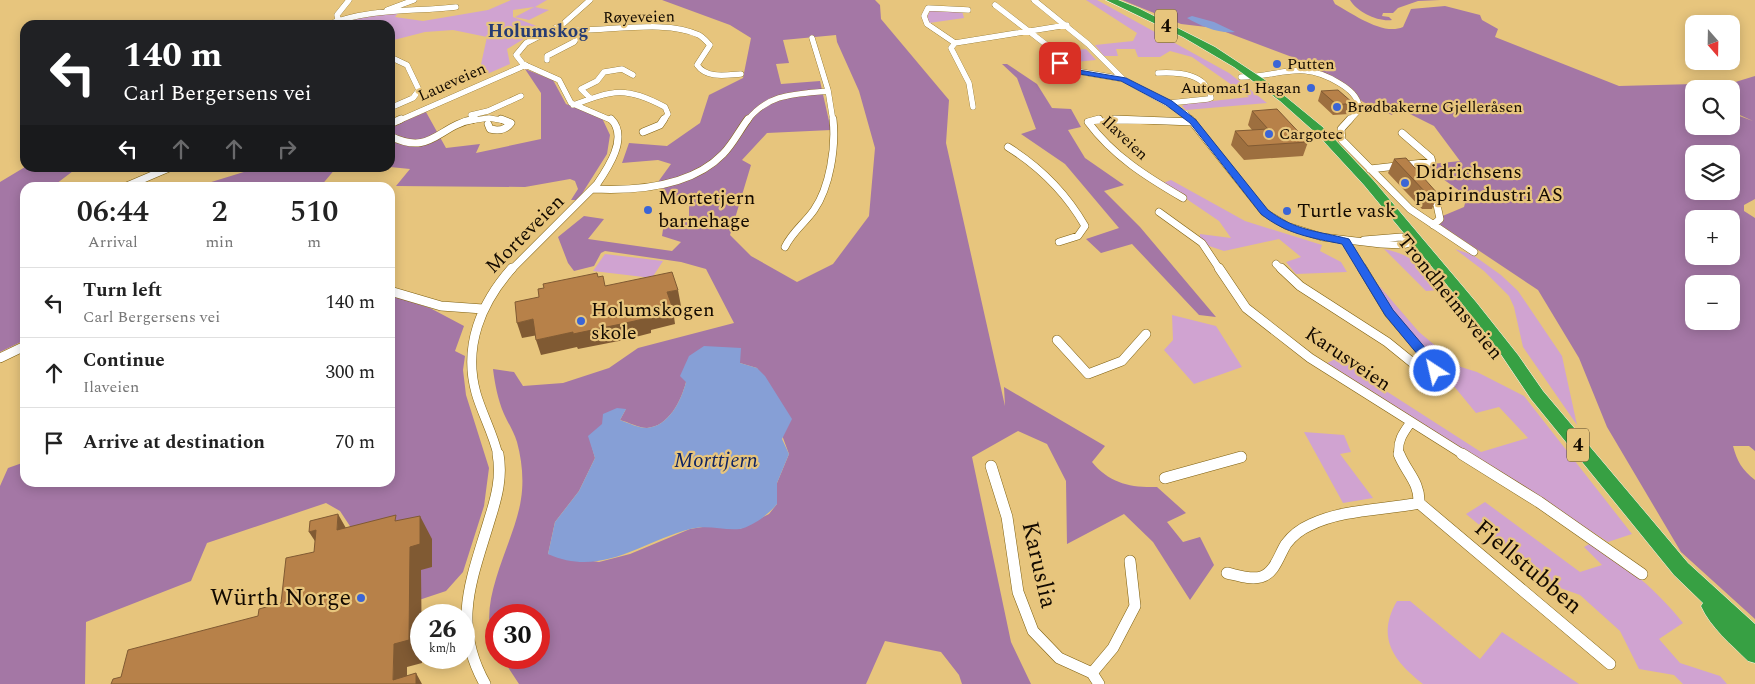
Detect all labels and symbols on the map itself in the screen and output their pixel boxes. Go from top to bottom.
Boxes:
street label: Røyeveien [603,4,675,30]
road number: 4 [1155,10,1177,42]
north arrow [1685,15,1740,70]
district label: Holumskog [488,17,588,46]
pin [1039,42,1081,84]
place label: Putten [1287,52,1335,76]
street label: Laueveien [414,56,490,108]
marker: Putten [1271,58,1283,70]
place label: Automat1 Hagan [1180,76,1301,100]
marker: Automat1 Hagan [1305,82,1317,94]
place label: Brødbakerne Gjelleråsen [1347,95,1523,119]
marker: Brødbakerne Gjelleråsen [1331,101,1343,113]
street label: Ilaveien [1096,110,1154,166]
place label: Cargotec [1279,122,1343,146]
marker: Cargotec [1263,128,1275,140]
place label: Didrichsens papirindustri AS [1415,157,1563,210]
marker: Didrichsens papirindustri AS [1399,177,1411,189]
place label: Mortetjern barnehage [658,183,755,236]
street label: Morteveien [478,187,572,281]
place label: Turtle vask [1297,196,1396,226]
marker: Mortetjern barnehage [642,204,654,216]
marker: Turtle vask [1281,205,1293,217]
street label: Trondheimsveien [1390,227,1510,367]
place label: Holumskogen skole [591,295,715,348]
marker: Holumskogen skole [575,315,587,327]
street label: Karusveien [1299,319,1397,399]
position arrow [1408,344,1460,396]
road number: 4 [1567,428,1589,462]
water label: Morttjern [674,445,758,477]
street label: Fjellstubben [1466,511,1590,623]
street label: Karuslia [1012,518,1067,612]
place label: Würth Norge [210,580,351,616]
marker: Würth Norge [355,592,367,604]
speed limit sign: 30 [485,604,550,669]

